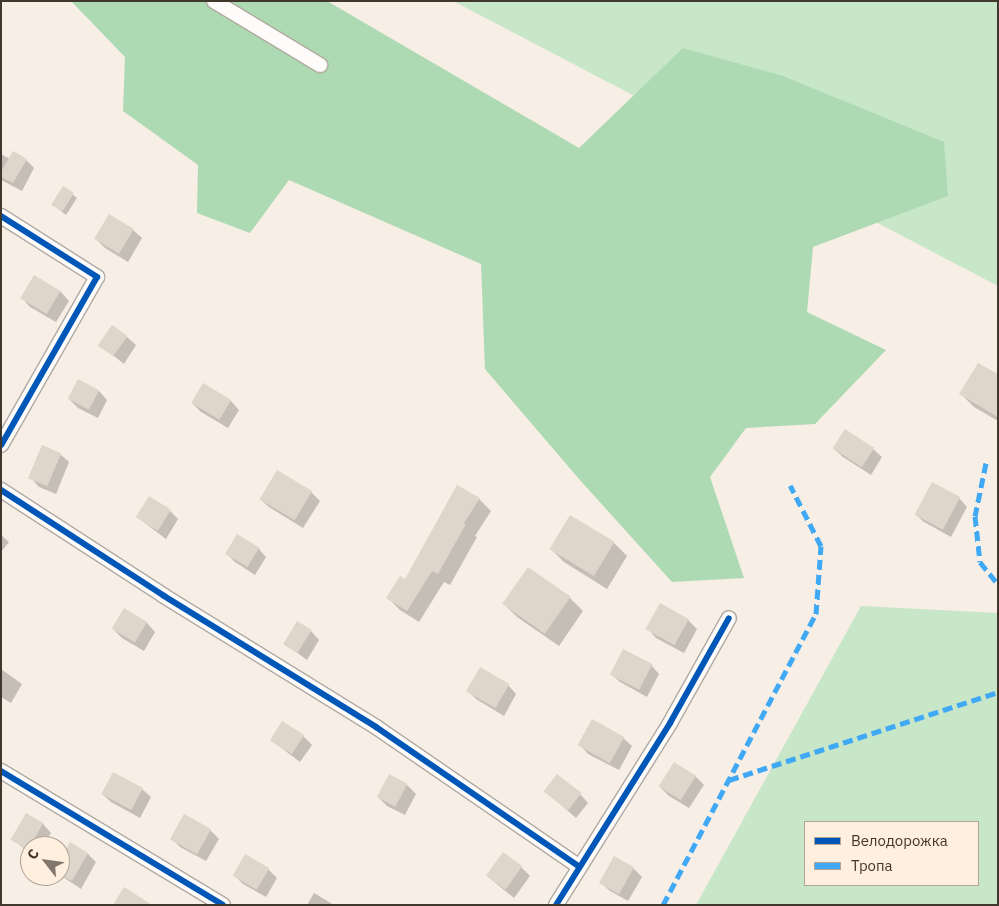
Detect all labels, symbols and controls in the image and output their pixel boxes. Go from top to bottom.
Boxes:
legend [804,821,979,886]
text: Велодорожка [851,831,948,850]
north arrow [20,836,70,886]
text: С [23,846,43,862]
text: Тропа [851,856,893,875]

